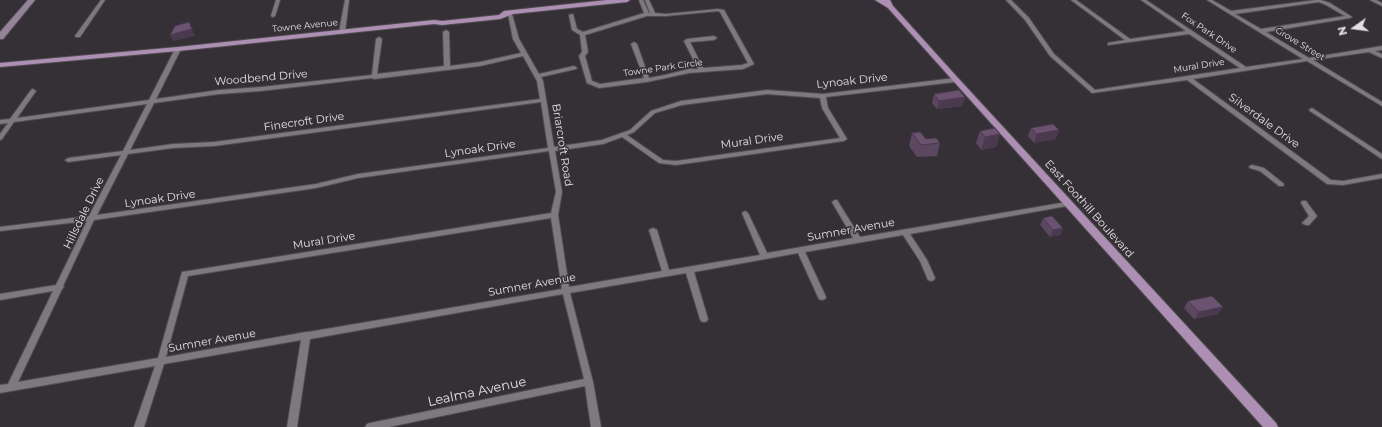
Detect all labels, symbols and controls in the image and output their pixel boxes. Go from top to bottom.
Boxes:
north arrow [1334,8,1374,48]
street label: Fox Park Drive [1179,10,1239,56]
street label: Towne Avenue [272,17,338,35]
street label: Grove Street [1273,25,1327,63]
text: N [1334,25,1350,37]
street label: Towne Park Circle [623,57,703,79]
street label: Mural Drive [1173,57,1225,75]
street label: Woodbend Drive [214,67,308,89]
street label: Lynoak Drive [816,71,888,91]
street label: Silverdale Drive [1226,91,1302,151]
street label: Briarcroft Road [549,103,575,187]
street label: Finecroft Drive [263,110,345,134]
street label: Mural Drive [720,130,784,152]
street label: Lynoak Drive [444,137,516,161]
street label: East Foothill Boulevard [1042,157,1136,261]
street label: Hillsdale Drive [61,175,107,251]
street label: Lynoak Drive [124,187,196,211]
street label: Sumner Avenue [806,216,896,244]
street label: Mural Drive [292,230,356,252]
street label: Sumner Avenue [487,271,577,299]
street label: Sumner Avenue [167,327,257,355]
street label: Lealma Avenue [426,374,528,410]

